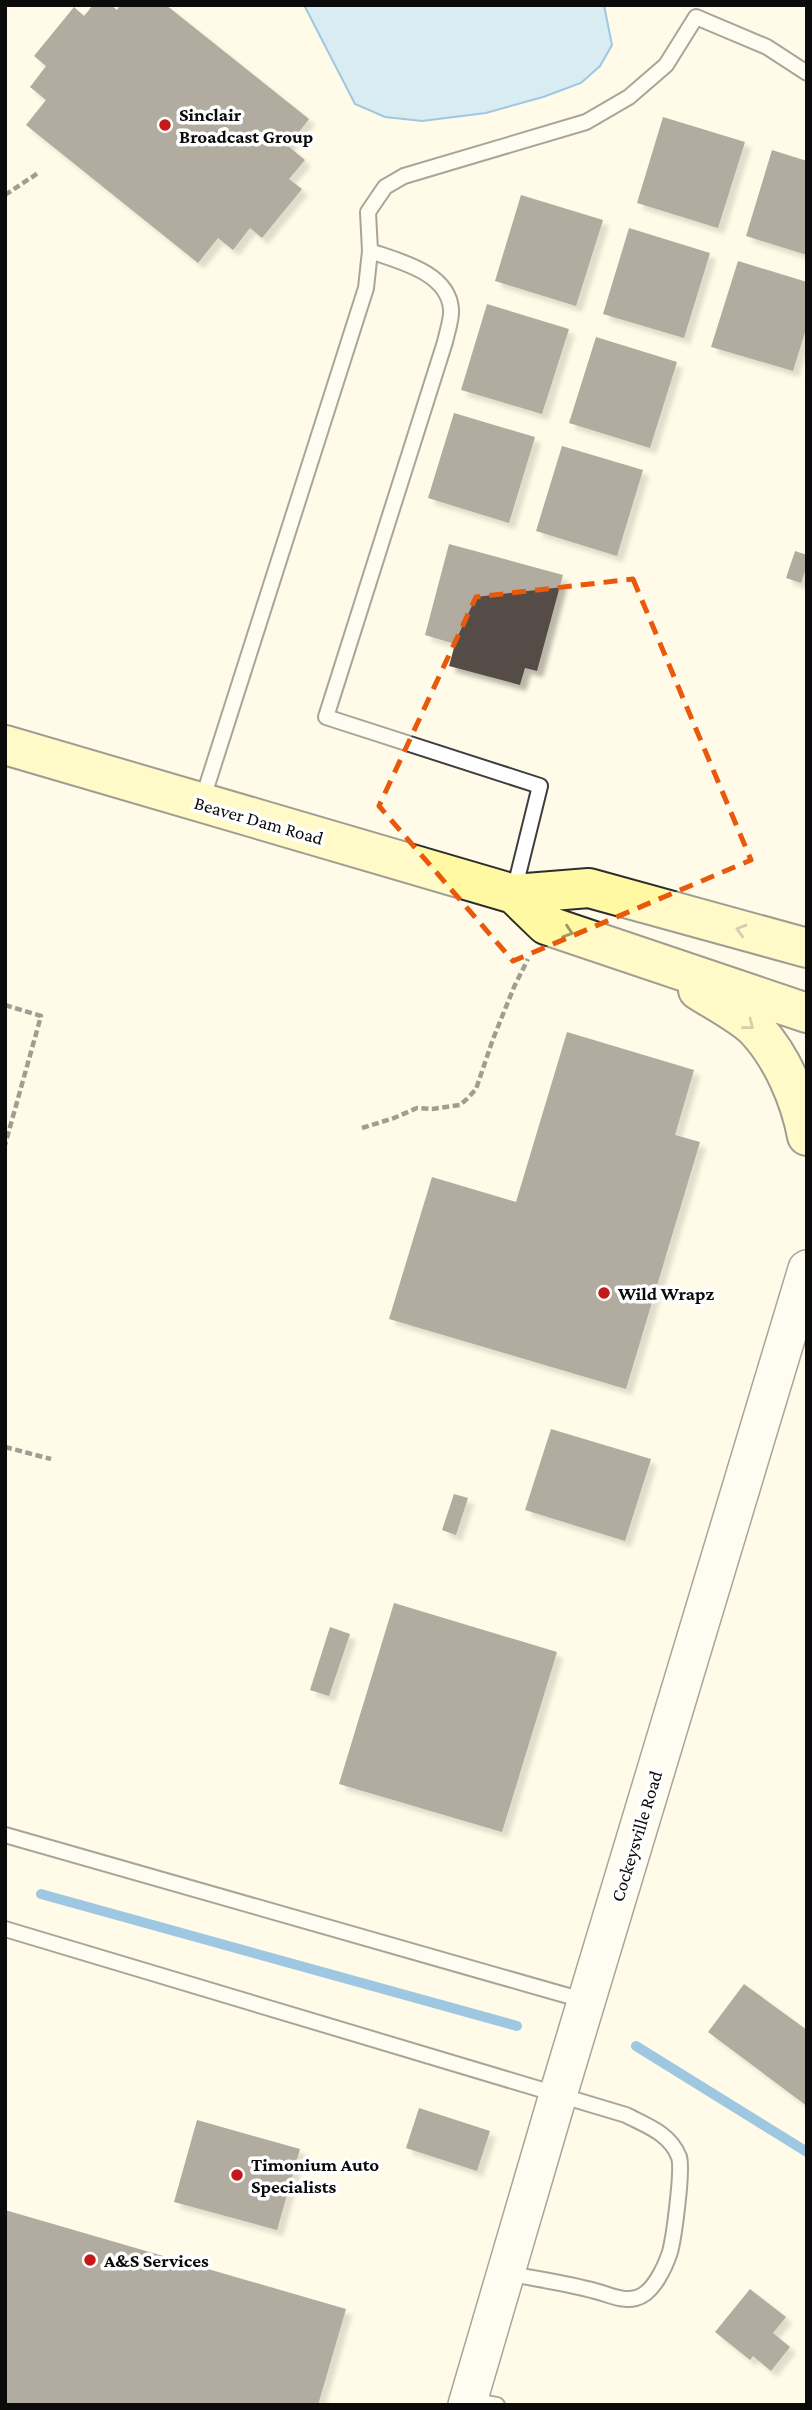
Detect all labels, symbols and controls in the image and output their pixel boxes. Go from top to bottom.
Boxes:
place label: Sinclair Broadcast Group [179,104,313,147]
marker: Sinclair Broadcast Group [157,117,173,133]
street label: Beaver Dam Road [192,792,326,849]
one-way arrow [562,924,574,938]
one-way arrow [735,924,747,938]
one-way arrow [742,1017,754,1030]
place label: Wild Wrapz [617,1283,714,1304]
marker: Wild Wrapz [596,1285,612,1301]
street label: Cockeysville Road [607,1768,666,1904]
place label: Timonium Auto Specialists [251,2154,379,2197]
marker: Timonium Auto Specialists [229,2167,245,2183]
place label: A&S Services [103,2250,209,2271]
marker: A&S Services [82,2252,98,2268]

